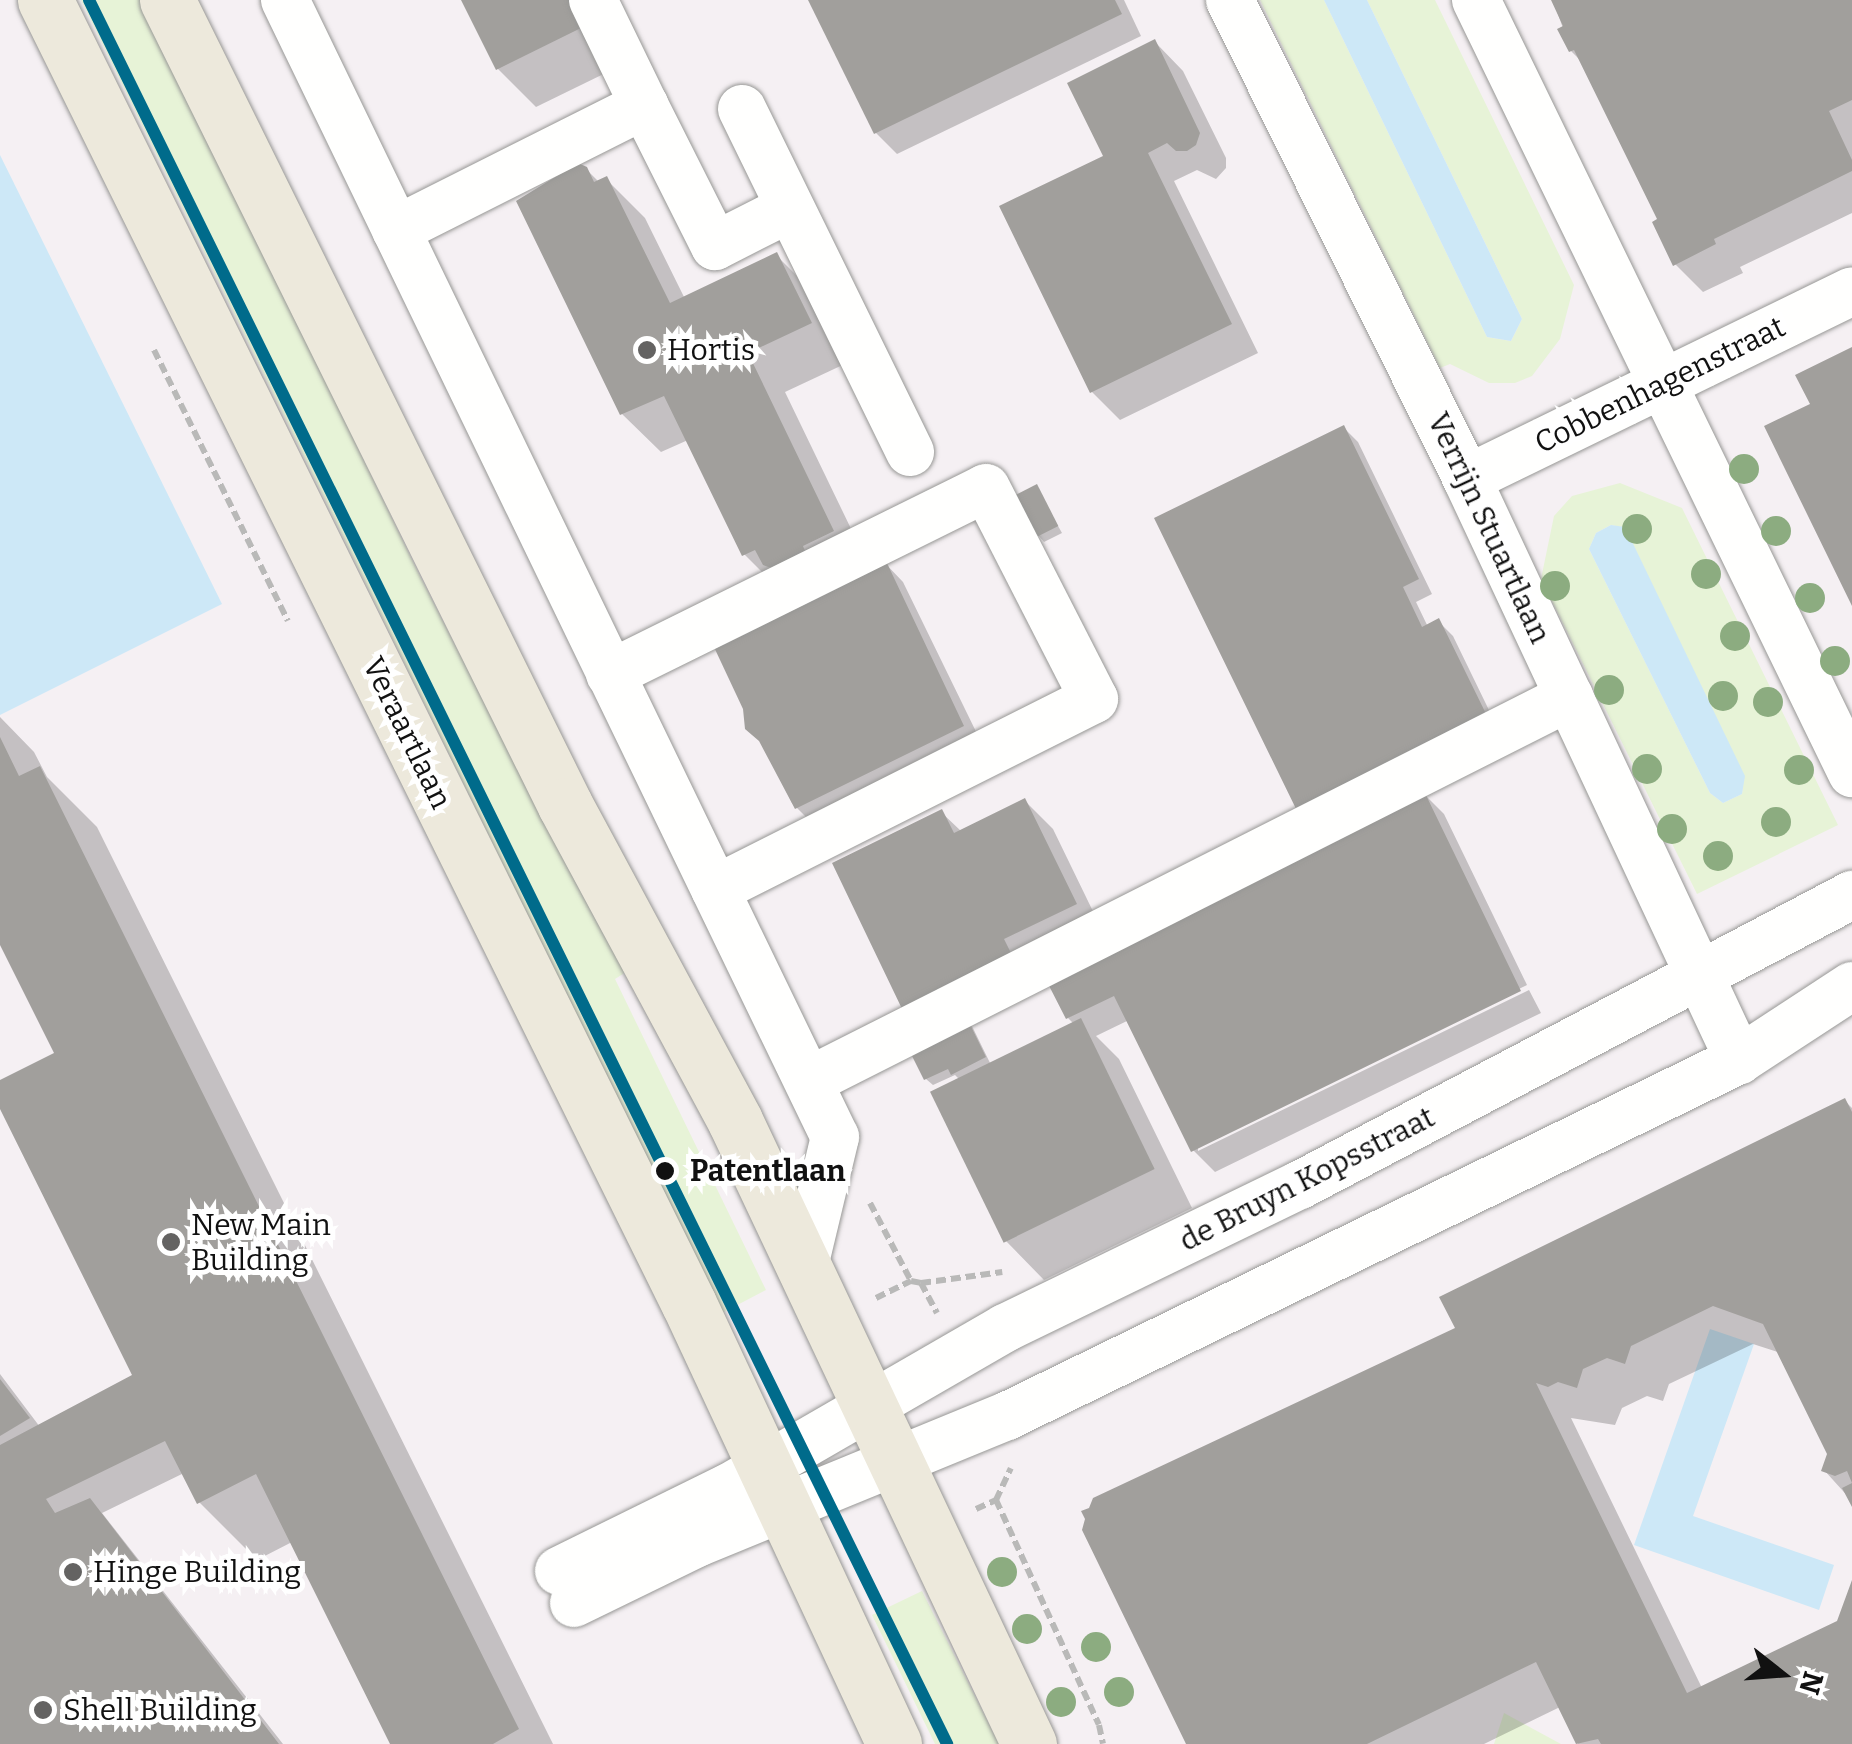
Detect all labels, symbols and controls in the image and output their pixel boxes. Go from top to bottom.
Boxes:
street label: Cobbenhagenstraat [1529,309,1791,461]
place label: Hortis [667,332,755,368]
marker: Hortis [636,339,658,361]
street label: Verrijn Stuartlaan [1420,407,1558,649]
street label: Veraartlaan [355,651,459,815]
street label: de Bruyn Kopsstraat [1173,1099,1441,1259]
place label: Patentlaan [690,1153,845,1189]
marker: Patentlaan [649,1155,681,1187]
place label: New Main Building [191,1207,331,1278]
marker: New Main Building [160,1231,182,1253]
place label: Hinge Building [93,1554,301,1590]
marker: Hinge Building [62,1561,84,1583]
north arrow [1732,1624,1832,1724]
text: N [1792,1668,1830,1698]
place label: Shell Building [63,1692,257,1728]
marker: Shell Building [32,1699,54,1721]

